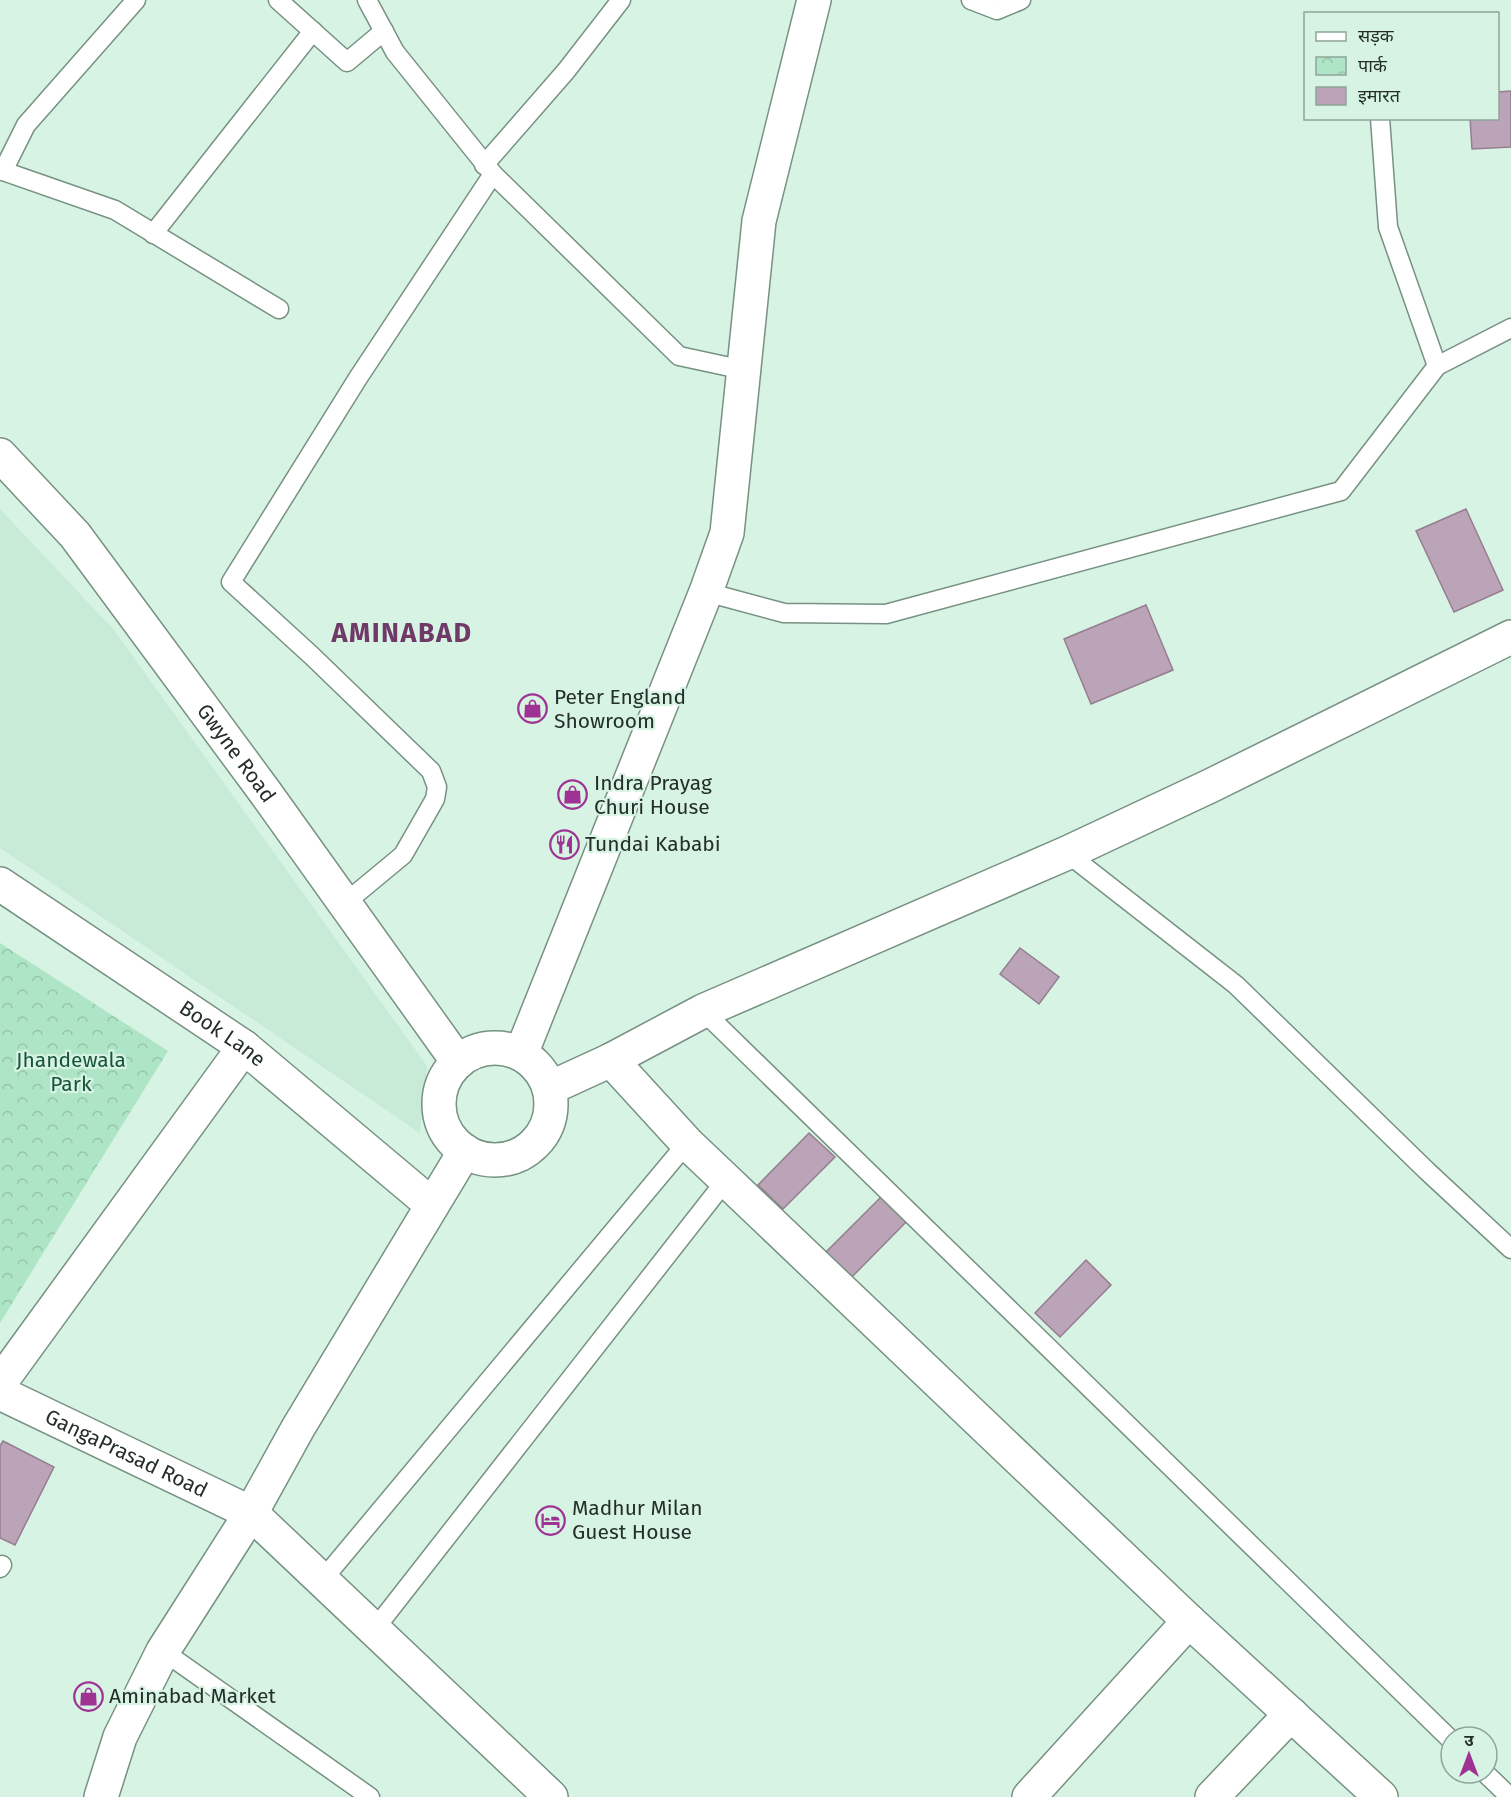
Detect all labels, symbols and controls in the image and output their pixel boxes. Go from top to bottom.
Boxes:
legend [1304,12,1499,120]
text: सड़क [1358,25,1395,47]
text: पार्क [1358,55,1388,77]
text: इमारत [1358,85,1401,107]
district label: AMINABAD [331,617,472,649]
place label: Peter England Showroom [554,684,686,734]
shop icon: Peter England Showroom [517,693,549,725]
street label: Gwyne Road [191,699,281,808]
place label: Indra Prayag Churi House [594,770,712,820]
shop icon: Indra Prayag Churi House [557,779,589,811]
restaurant icon: Tundai Kababi [548,828,580,860]
place label: Tundai Kababi [585,831,721,857]
street label: Book Lane [174,995,271,1072]
park label: Jhandewala Park [16,1047,126,1097]
street label: GangaPrasad Road [41,1403,212,1503]
place label: Madhur Milan Guest House [572,1495,703,1545]
hotel icon: Madhur Milan Guest House [535,1504,567,1536]
shop icon: Aminabad Market [72,1680,104,1712]
place label: Aminabad Market [109,1683,276,1709]
north arrow [1439,1725,1499,1785]
text: उ [1464,1731,1474,1750]

